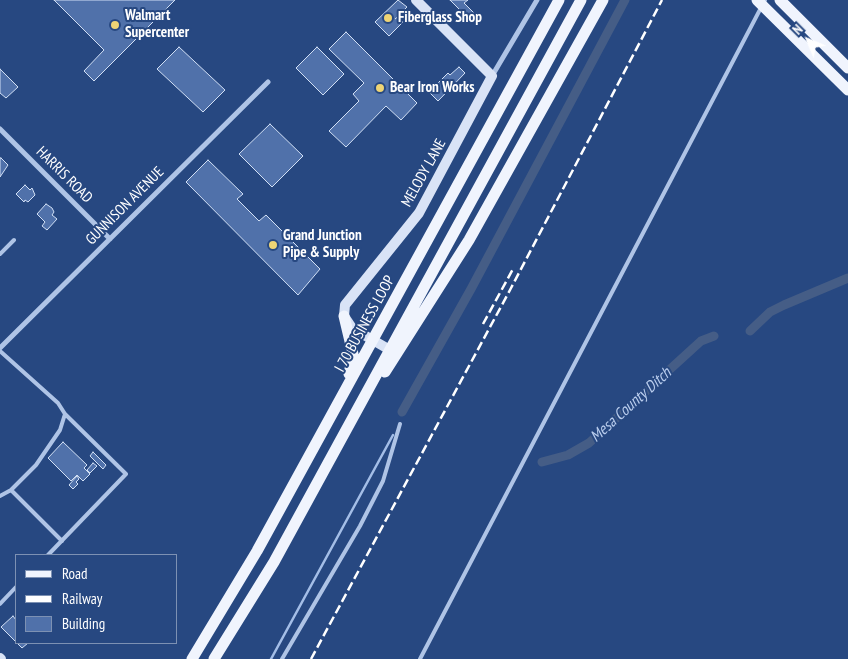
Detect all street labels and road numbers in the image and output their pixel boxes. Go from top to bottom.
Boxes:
street label: MELODY LANE [398,136,450,210]
street label: HARRIS ROAD [32,143,96,207]
street label: GUNNISON AVENUE [82,163,168,249]
street label: I 70 BUSINESS LOOP [331,273,399,375]

